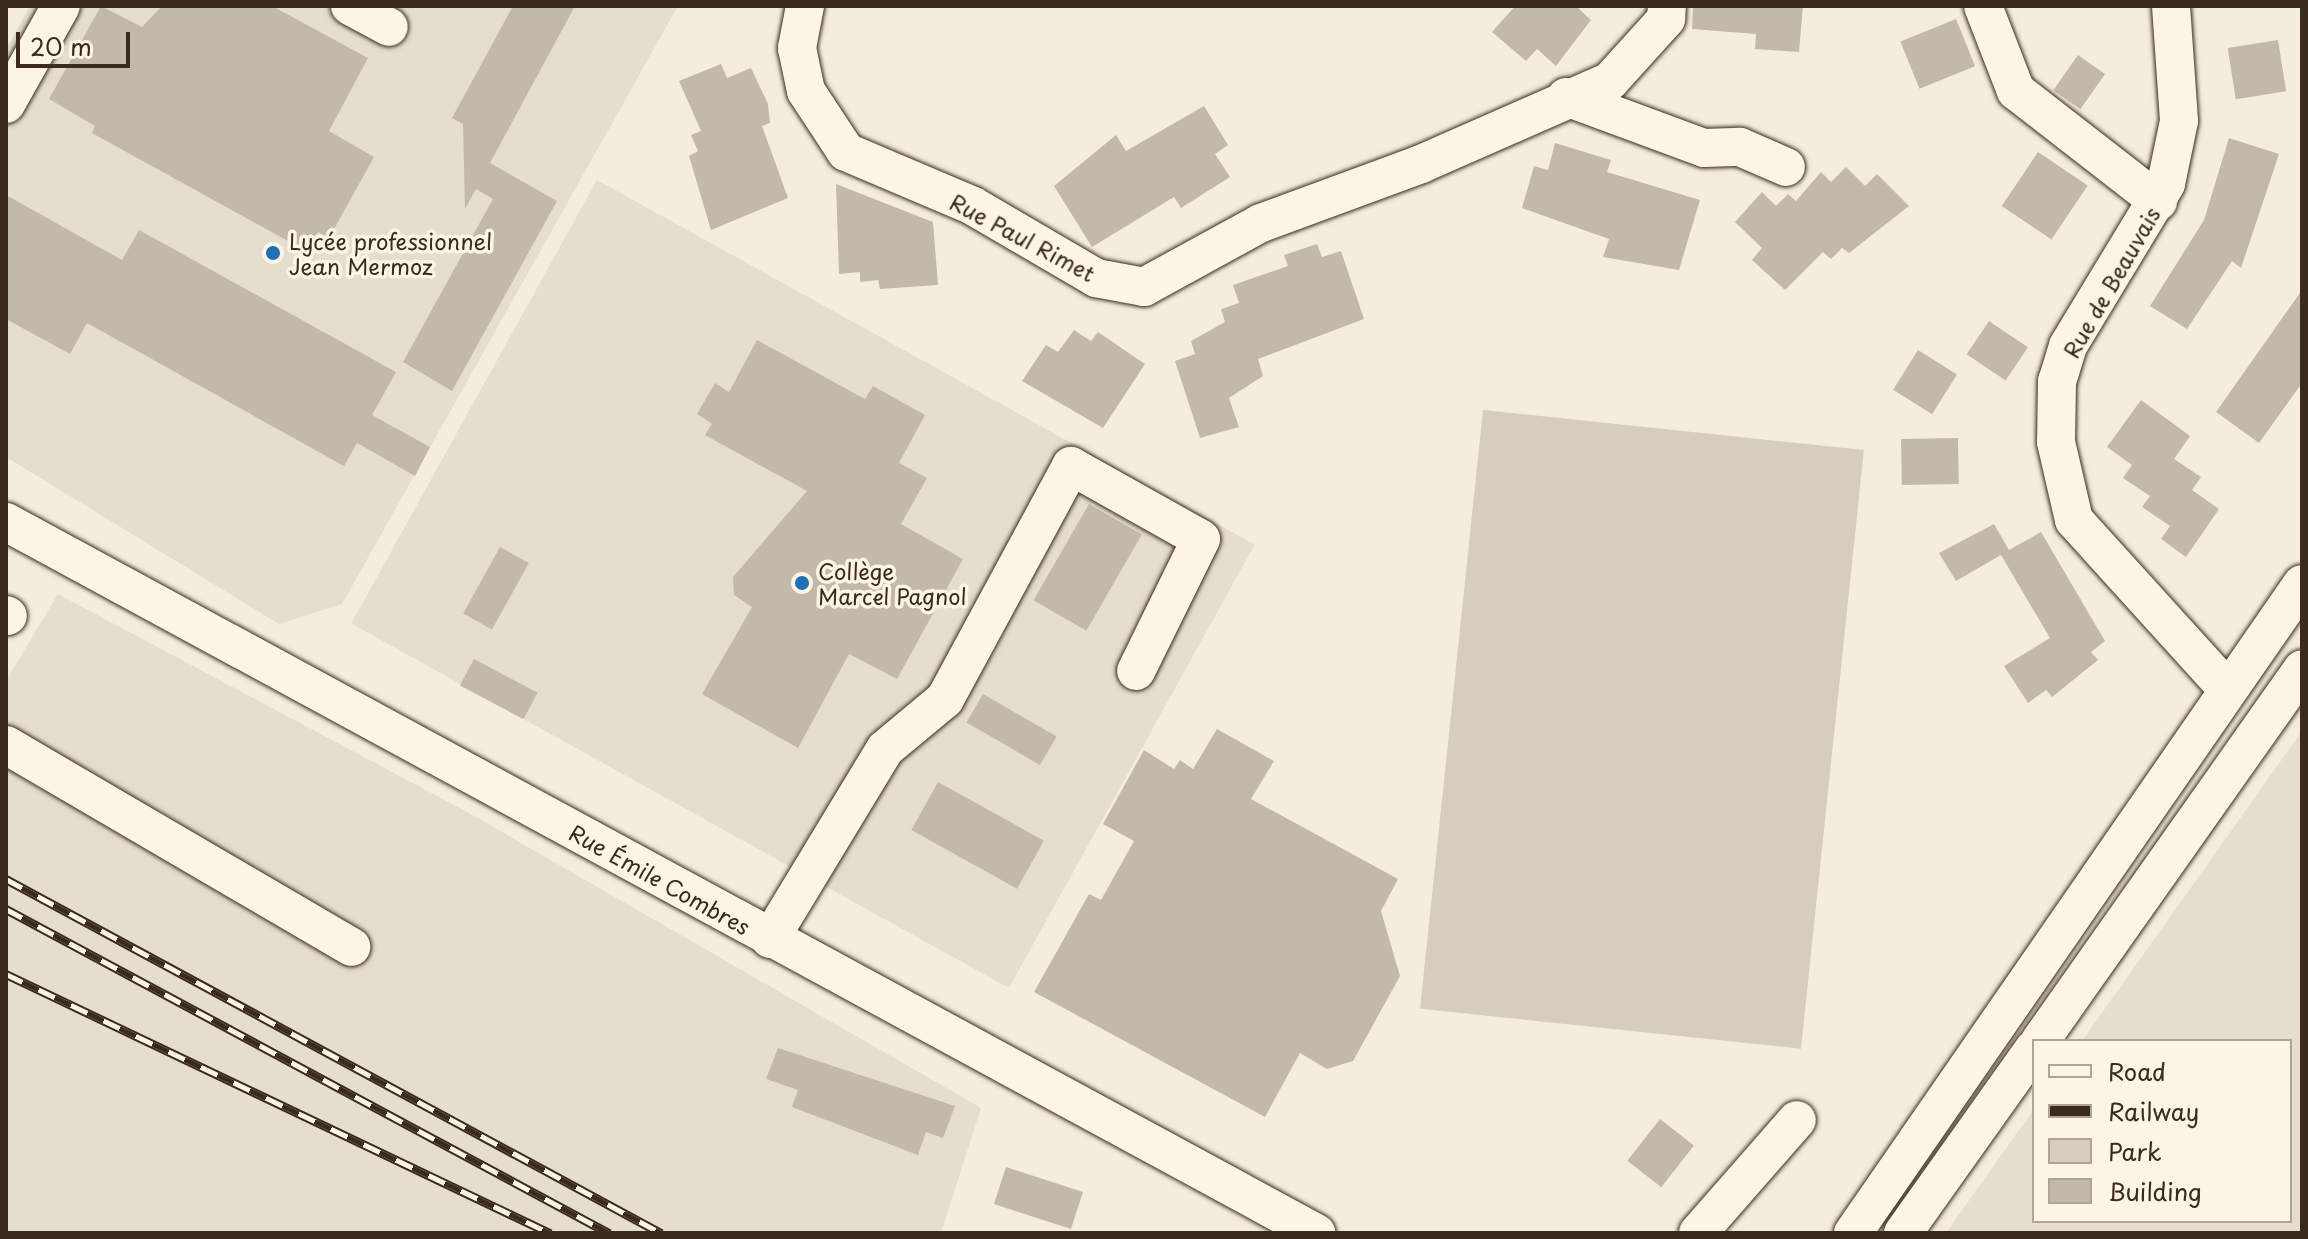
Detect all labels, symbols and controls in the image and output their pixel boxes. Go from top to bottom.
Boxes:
scale bar [20,16,134,66]
text: 20 m [30,28,92,64]
street label: Rue Paul Rimet [945,187,1101,287]
street label: Rue de Beauvais [2056,200,2166,364]
place label: Lycée professionnel Jean Mermoz [289,227,494,278]
marker: Lycée professionnel Jean Mermoz [264,244,282,262]
place label: Collège Marcel Pagnol [818,557,969,608]
marker: Collège Marcel Pagnol [793,574,811,592]
street label: Rue Émile Combres [563,817,757,941]
legend [2032,1039,2292,1223]
text: Road [2108,1053,2166,1089]
text: Railway [2108,1093,2199,1129]
text: Park [2108,1133,2162,1169]
text: Building [2108,1173,2202,1209]

